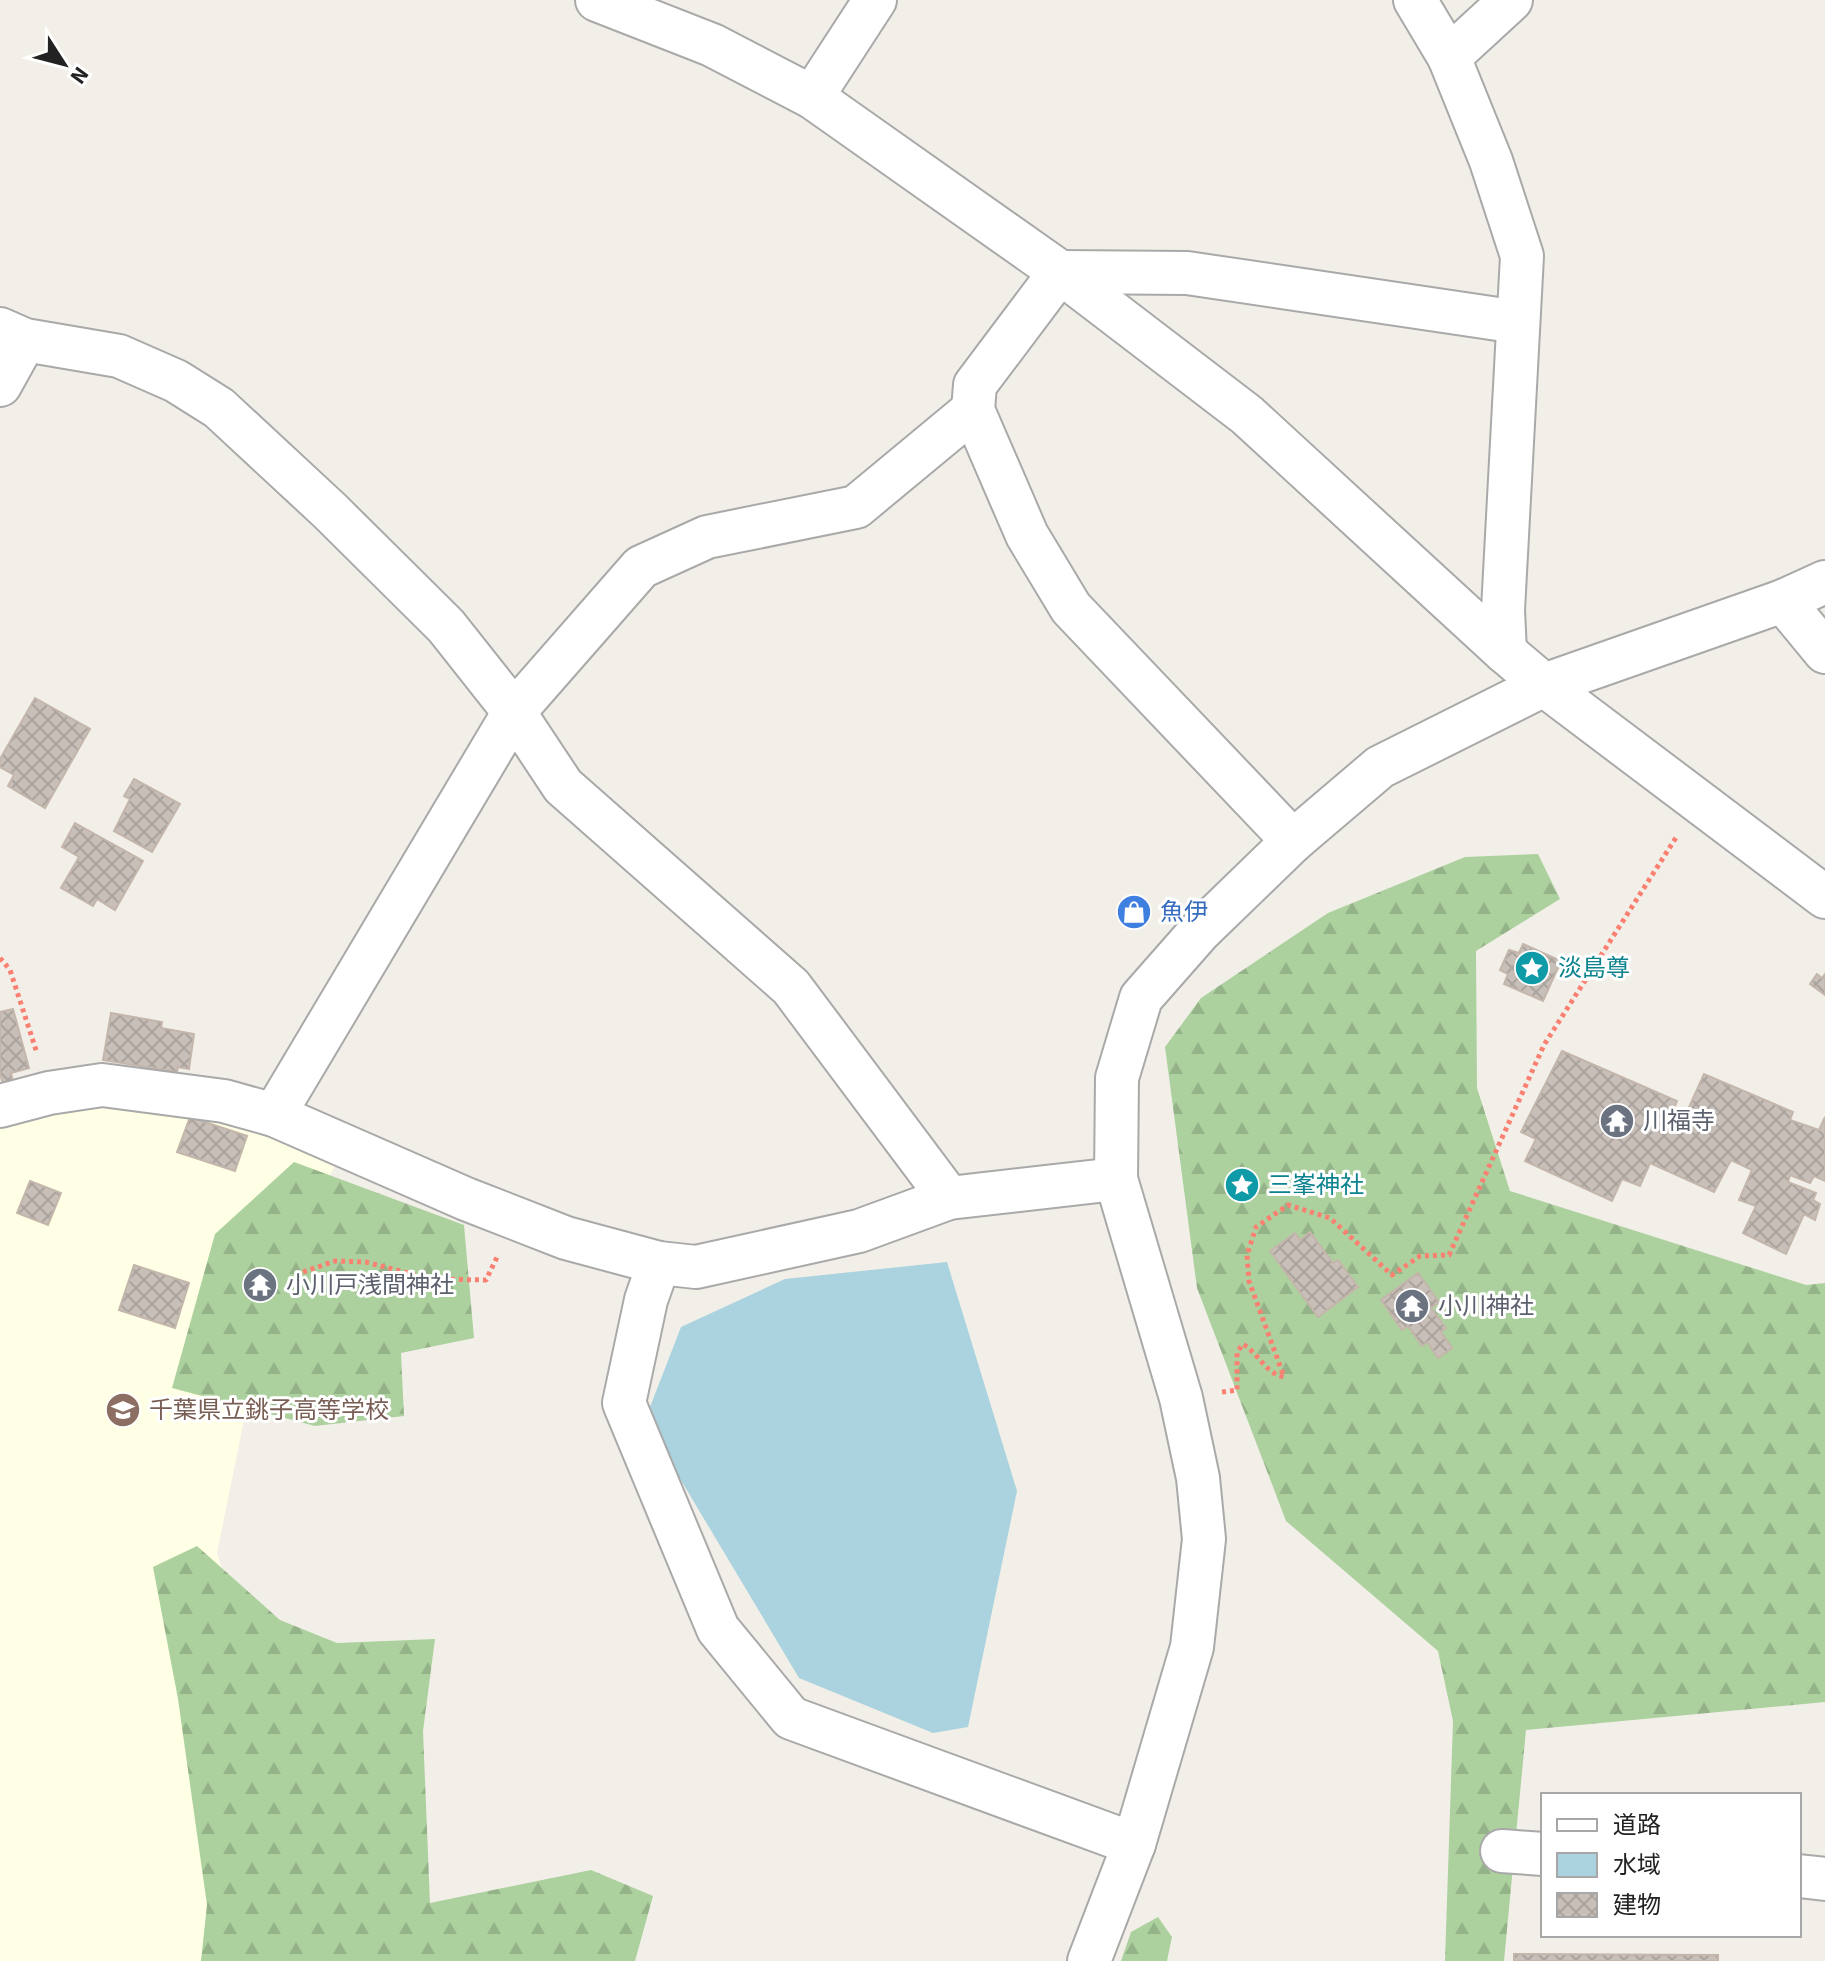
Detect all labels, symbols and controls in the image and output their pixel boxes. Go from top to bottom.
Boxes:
north arrow [24,24,104,104]
text: N [62,60,97,90]
shop icon: 魚伊 [1115,893,1153,931]
place label: 魚伊 [1160,895,1208,930]
place icon: 淡島尊 [1513,949,1551,987]
place label: 淡島尊 [1558,951,1630,986]
temple icon: 川福寺 [1598,1102,1636,1140]
place label: 川福寺 [1643,1104,1715,1139]
place icon: 三峯神社 [1223,1166,1261,1204]
place label: 三峯神社 [1268,1168,1364,1203]
temple icon: 小川戸浅間神社 [241,1266,279,1304]
place label: 小川戸浅間神社 [286,1268,454,1303]
temple icon: 小川神社 [1393,1287,1431,1325]
place label: 小川神社 [1438,1289,1534,1324]
school or university icon: 千葉県立銚子高等学校 [104,1391,142,1429]
place label: 千葉県立銚子高等学校 [149,1393,389,1428]
legend [1541,1793,1801,1937]
text: 道路 [1613,1808,1661,1843]
text: 水域 [1613,1848,1661,1883]
text: 建物 [1613,1888,1661,1923]

